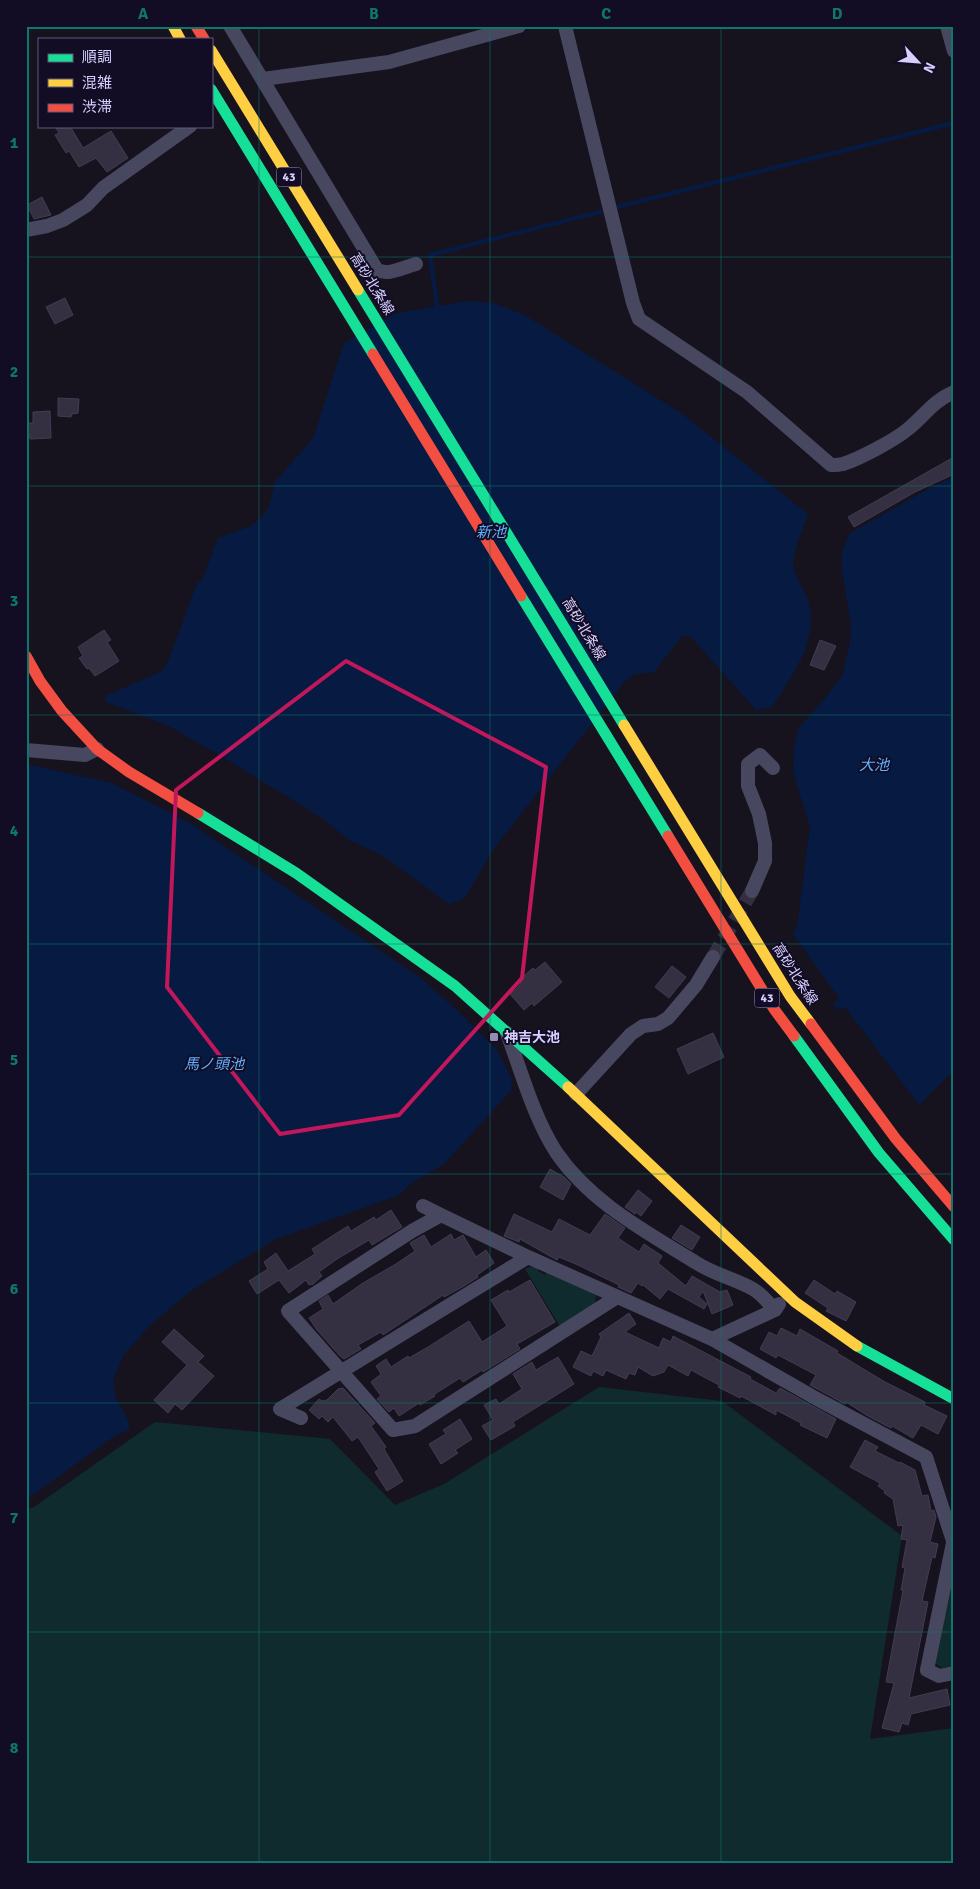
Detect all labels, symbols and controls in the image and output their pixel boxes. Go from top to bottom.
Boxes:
text: A [138,4,149,24]
text: B [369,4,379,24]
text: C [601,4,611,24]
text: D [832,4,843,24]
legend [38,38,212,128]
north arrow [892,38,942,88]
text: 順調 [82,48,112,66]
text: N [919,59,939,76]
text: 混雑 [82,74,112,92]
text: 渋滞 [82,98,112,116]
text: 1 [10,133,19,153]
road number: 43 [276,168,302,186]
street label: 高砂北条線 [346,250,398,318]
text: 2 [10,362,18,382]
water label: 新池 [476,523,508,541]
text: 3 [10,591,18,611]
street label: 高砂北条線 [559,595,609,663]
water label: 大池 [859,756,891,774]
text: 4 [10,821,19,841]
street label: 高砂北条線 [769,940,821,1008]
road number: 43 [754,988,780,1008]
place label: 神吉大池 [504,1029,560,1046]
marker: 神吉大池 [488,1031,500,1043]
text: 5 [10,1050,18,1070]
water label: 馬ノ頭池 [184,1055,246,1073]
text: 6 [10,1279,19,1299]
text: 7 [10,1508,19,1528]
text: 8 [10,1738,19,1758]

